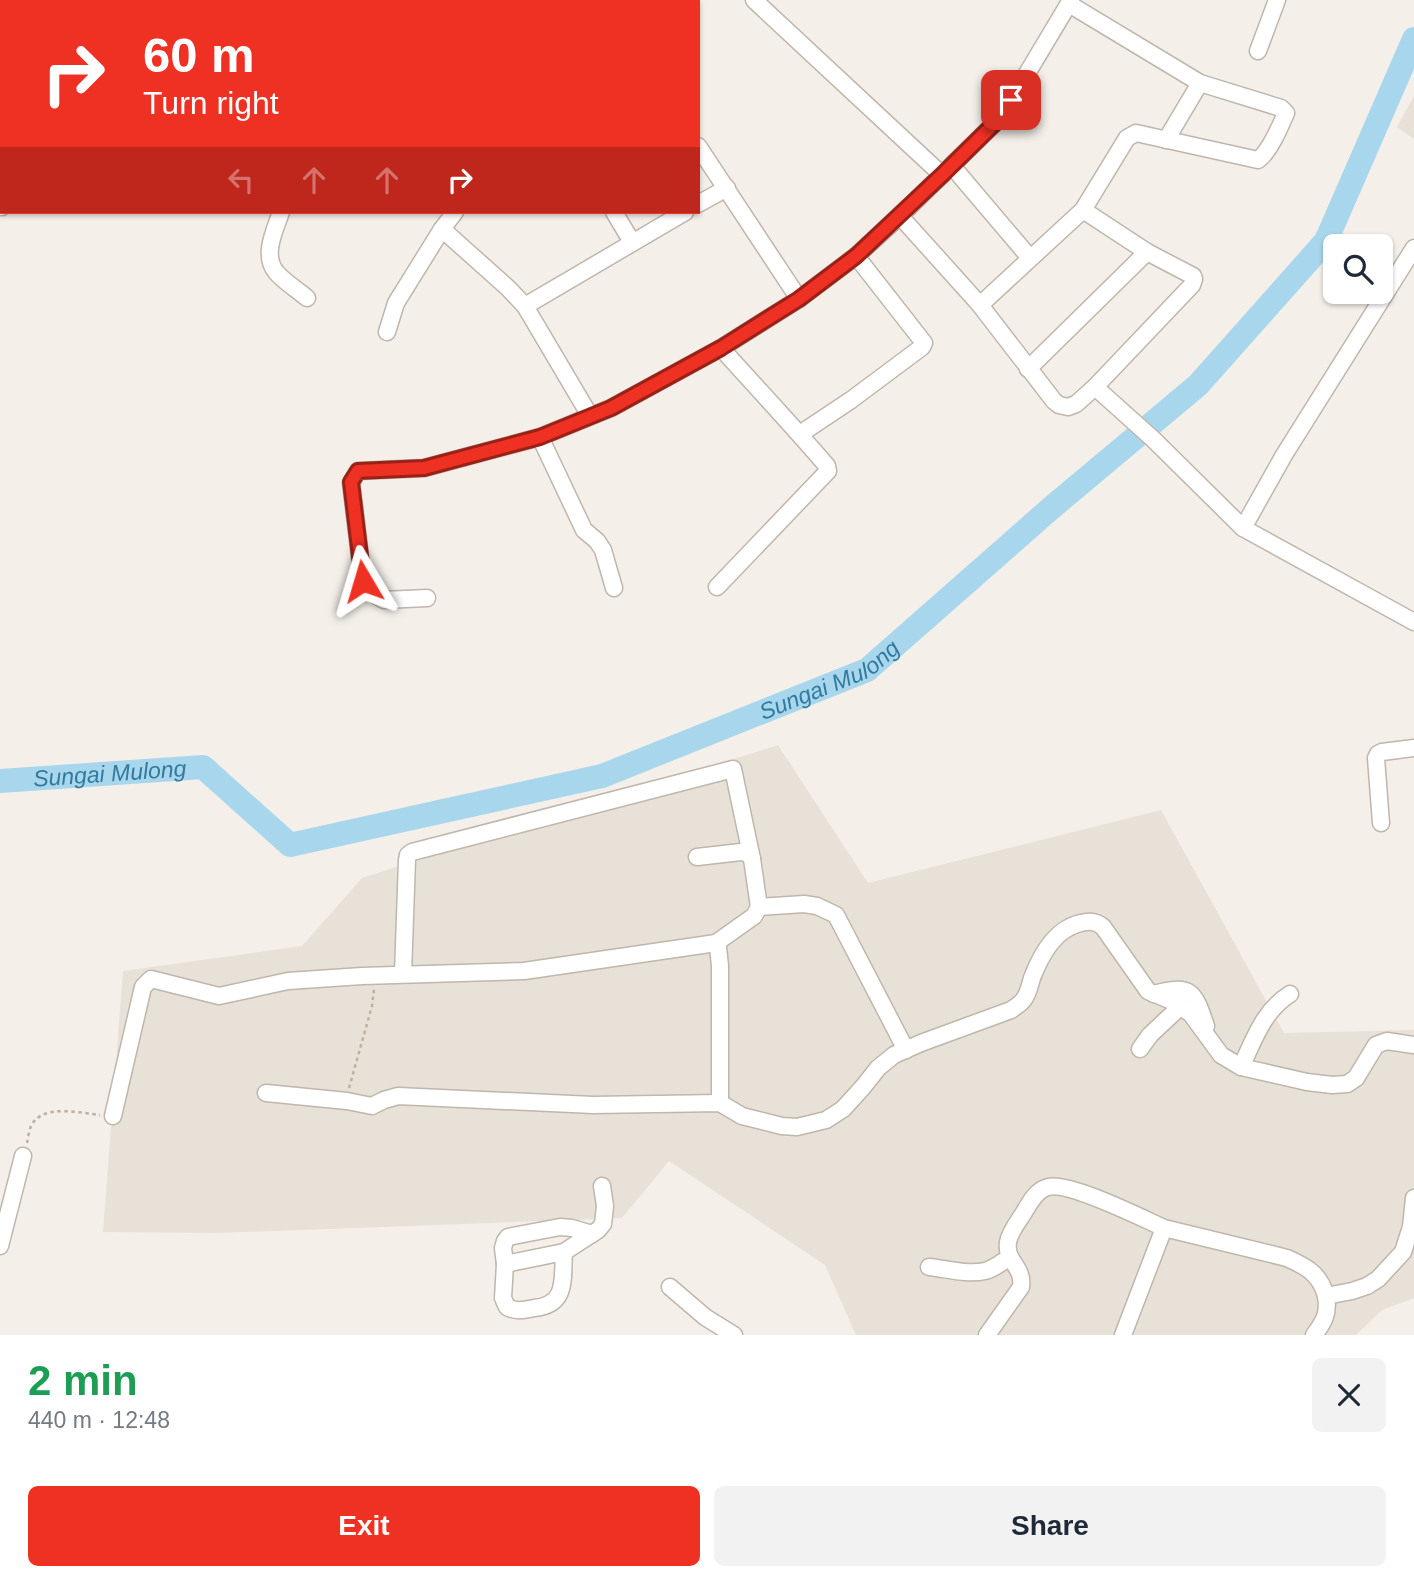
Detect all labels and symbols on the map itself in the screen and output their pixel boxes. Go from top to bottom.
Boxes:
pin [981,70,1041,130]
position arrow [326,544,400,618]
water label: Sungai Mulong [755,635,905,725]
water label: Sungai Mulong [32,755,187,792]

